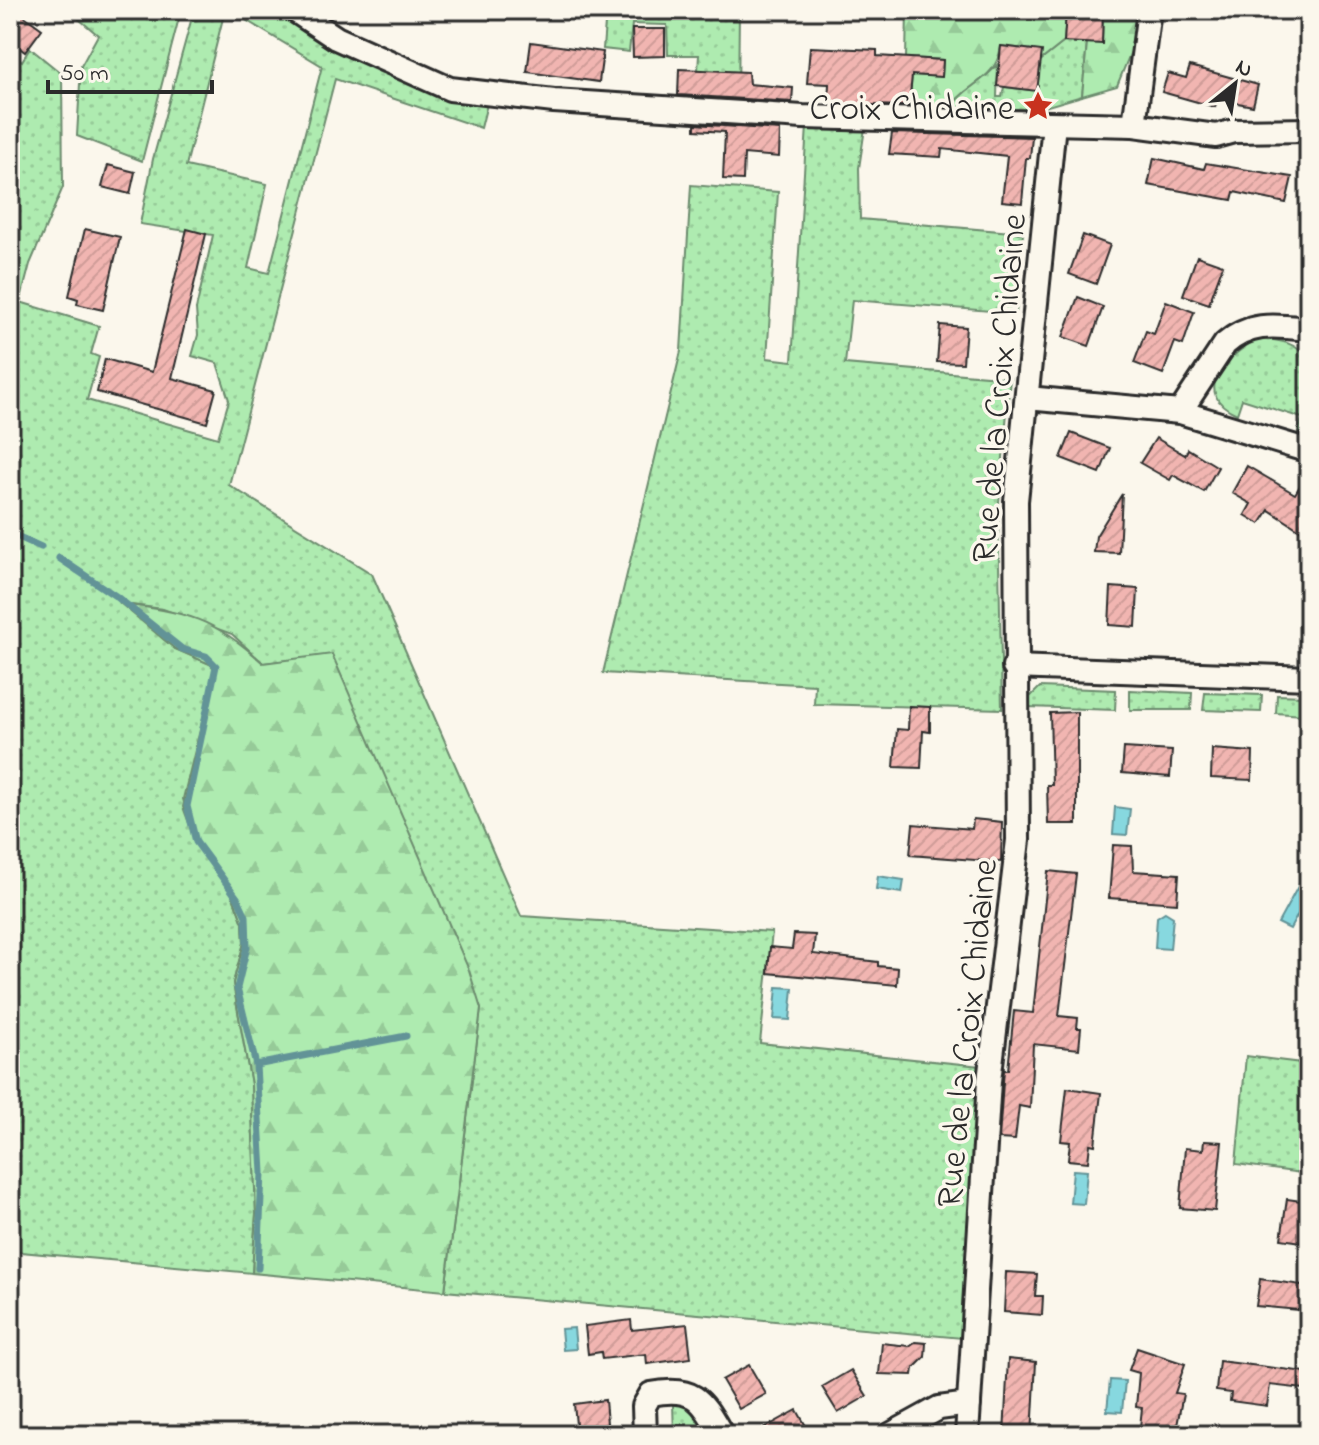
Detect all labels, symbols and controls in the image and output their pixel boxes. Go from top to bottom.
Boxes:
scale bar [48,44,212,94]
north arrow [1195,44,1275,124]
text: N [1229,52,1258,87]
text: 50 m [60,57,109,92]
place label: Croix Chidaine [809,84,1015,137]
place icon: Croix Chidaine [1021,89,1055,123]
street label: Rue de la Croix Chidaine [960,211,1043,565]
street label: Rue de la Croix Chidaine [925,856,1014,1210]

